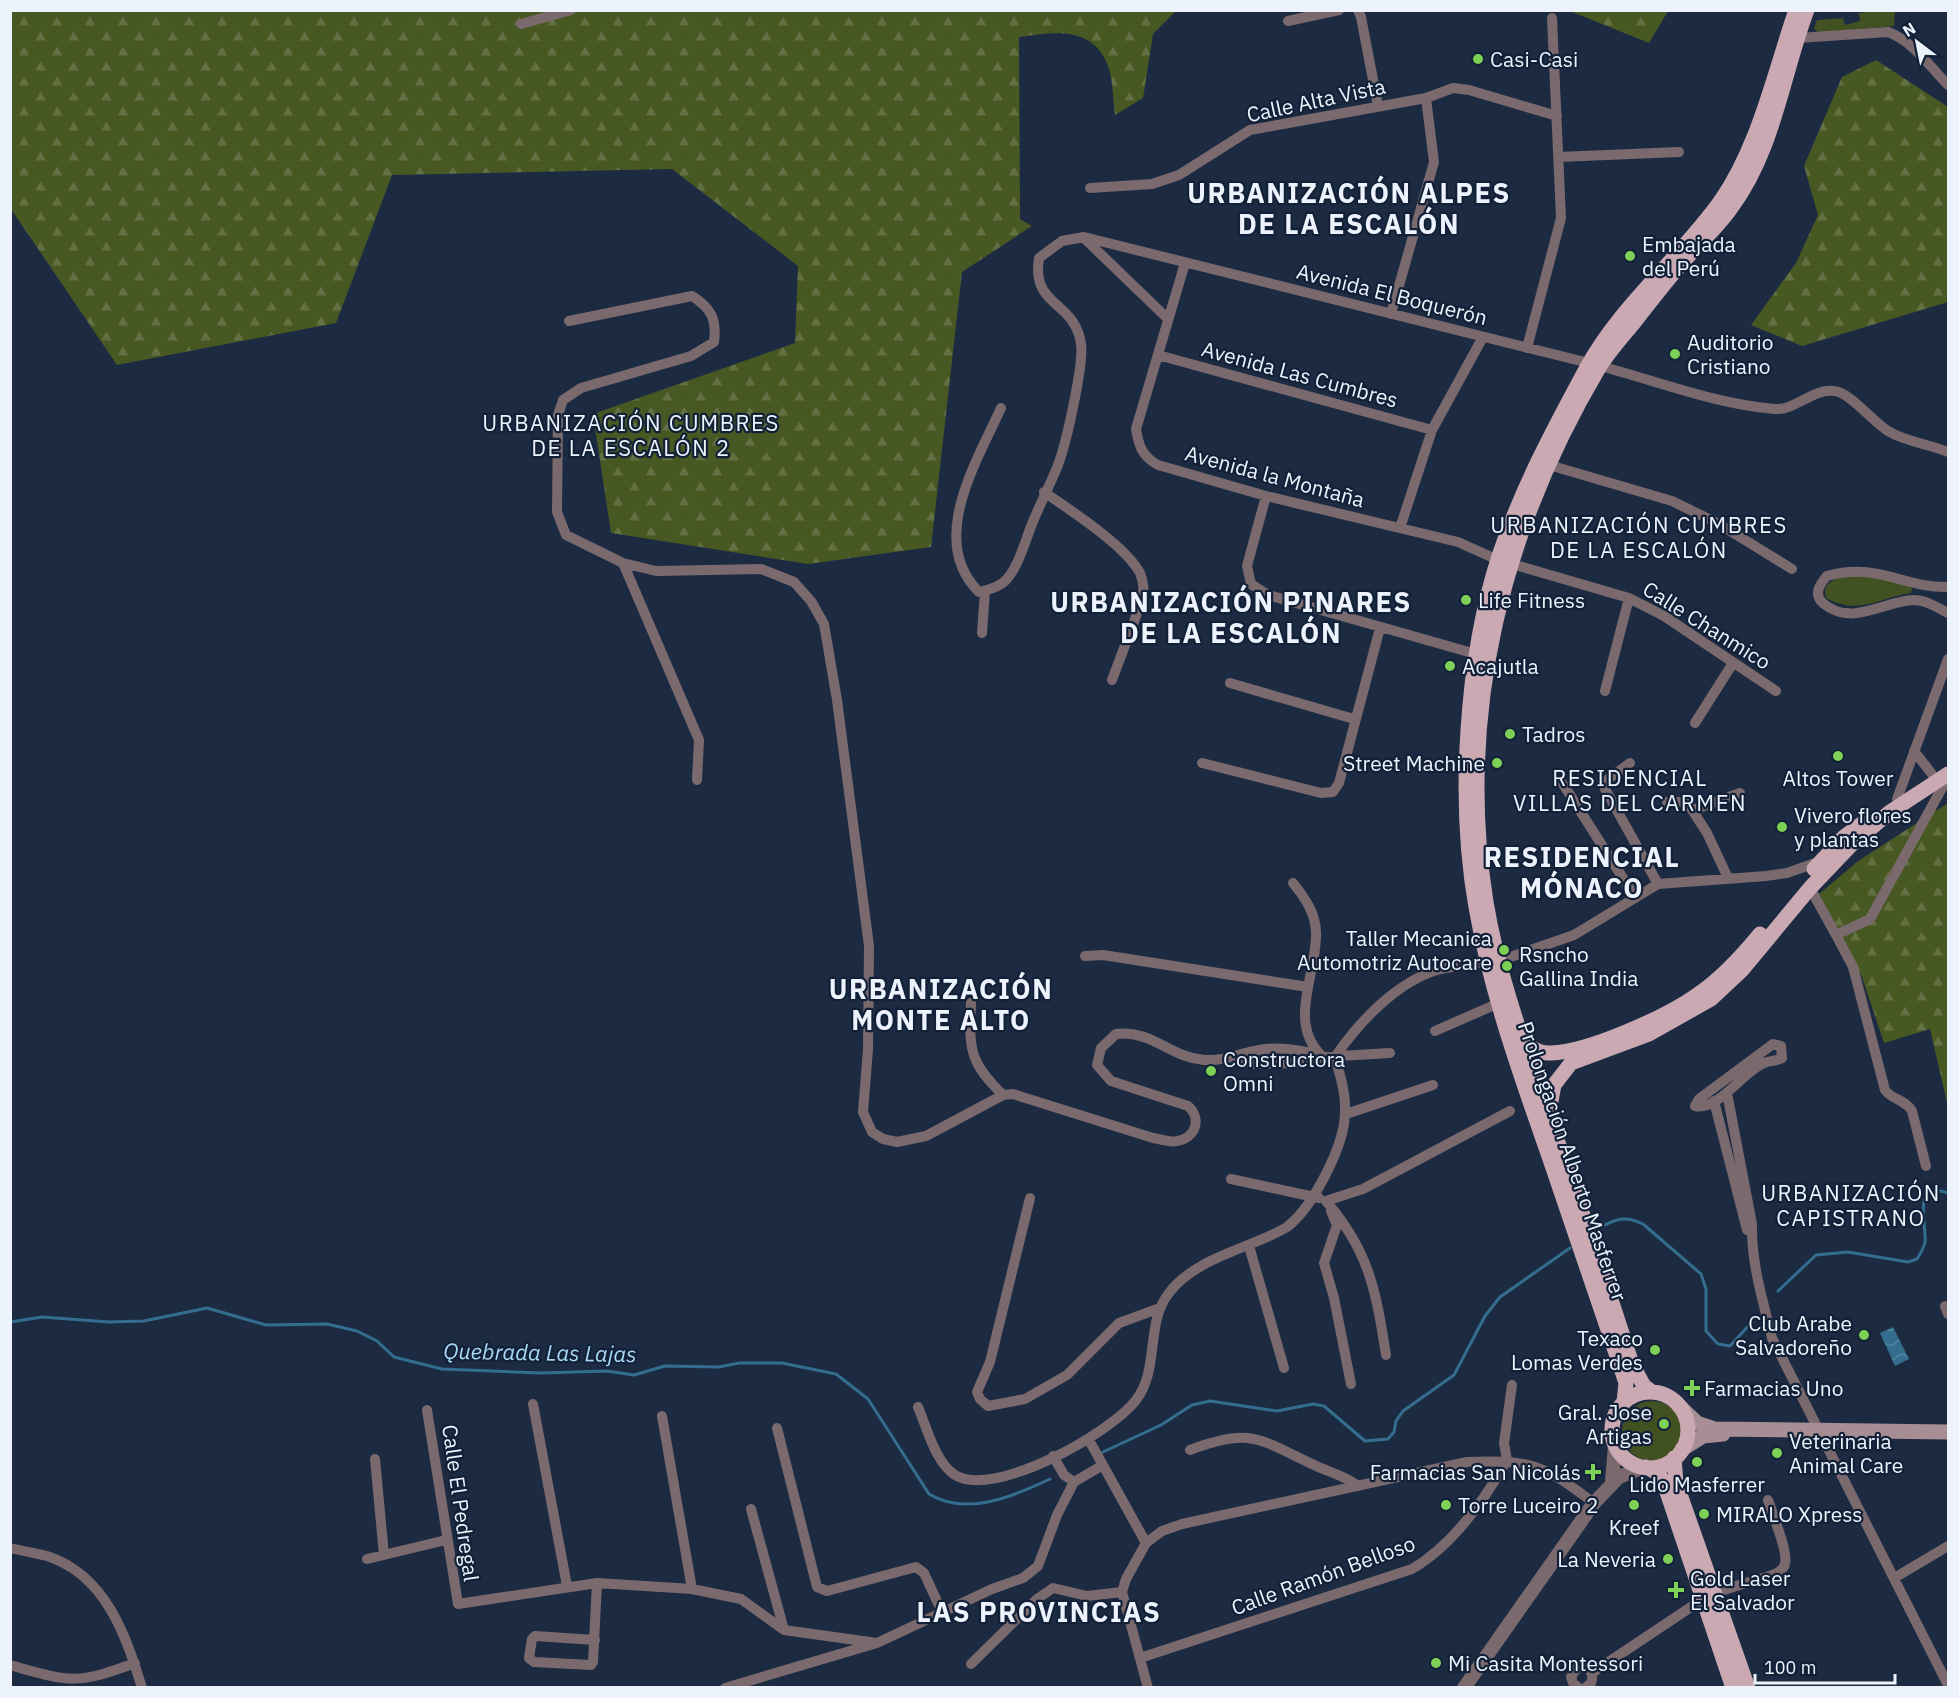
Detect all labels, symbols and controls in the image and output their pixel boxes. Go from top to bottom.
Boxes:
north arrow [1887,12,1947,72]
text: N [1899,18,1919,41]
place label: Casi-Casi [1490,45,1578,73]
marker: Casi-Casi [1471,52,1485,66]
street label: Calle Alta Vista [1244,72,1388,128]
district label: URBANIZACIÓN ALPES DE LA ESCALÓN [1187,175,1511,241]
place label: Embajada del Perú [1642,230,1736,282]
marker: Embajada del Perú [1623,249,1637,263]
street label: Avenida El Boquerón [1294,257,1490,331]
place label: Auditorio Cristiano [1687,328,1774,380]
street label: Avenida Las Cumbres [1199,334,1401,414]
marker: Auditorio Cristiano [1668,347,1682,361]
district label: URBANIZACIÓN CUMBRES DE LA ESCALÓN 2 [482,408,780,462]
street label: Avenida la Montaña [1182,439,1368,513]
district label: URBANIZACIÓN CUMBRES DE LA ESCALÓN [1490,510,1788,564]
street label: Calle Chanmico [1638,574,1776,676]
district label: URBANIZACIÓN PINARES DE LA ESCALÓN [1050,584,1412,650]
place label: Life Fitness [1478,586,1585,614]
marker: Life Fitness [1459,593,1473,607]
place label: Acajutla [1462,652,1539,680]
marker: Acajutla [1443,659,1457,673]
place label: Tadros [1522,720,1586,748]
marker: Tadros [1503,727,1517,741]
place label: Street Machine [1343,749,1485,777]
marker: Altos Tower [1831,749,1845,763]
marker: Street Machine [1490,756,1504,770]
district label: RESIDENCIAL VILLAS DEL CARMEN [1513,763,1747,817]
place label: Altos Tower [1783,764,1894,792]
place label: Vivero flores y plantas [1794,801,1912,853]
marker: Vivero flores y plantas [1775,820,1789,834]
district label: RESIDENCIAL MÓNACO [1484,839,1680,905]
place label: Taller Mecanica Automotriz Autocare [1297,924,1492,976]
place label: Rsncho Gallina India [1519,940,1638,992]
marker: Taller Mecanica Automotriz Autocare [1497,943,1511,957]
marker: Rsncho Gallina India [1500,959,1514,973]
district label: URBANIZACIÓN MONTE ALTO [829,971,1053,1037]
street label: Prolongación Alberto Masferrer [1512,1018,1634,1305]
place label: Constructora Omni [1223,1045,1345,1097]
marker: Constructora Omni [1204,1064,1218,1078]
district label: URBANIZACIÓN CAPISTRANO [1761,1178,1941,1232]
place label: Club Arabe Salvadoreño [1735,1309,1852,1361]
place label: Texaco Lomas Verdes [1511,1324,1643,1376]
marker: Club Arabe Salvadoreño [1857,1328,1871,1342]
water label: Quebrada Las Lajas [443,1336,637,1368]
marker: Texaco Lomas Verdes [1648,1343,1662,1357]
place label: Farmacias Uno [1704,1374,1844,1402]
marker: Farmacias Uno [1685,1381,1699,1395]
place label: Gral. Jose Artigas [1558,1398,1652,1450]
marker: Gral. Jose Artigas [1657,1417,1671,1431]
street label: Calle El Pedregal [436,1423,486,1583]
place label: Veterinaria Animal Care [1789,1427,1903,1479]
marker: Veterinaria Animal Care [1770,1446,1784,1460]
marker: Lido Masferrer [1690,1455,1704,1469]
place label: Farmacias San Nicolás [1370,1458,1581,1486]
marker: Farmacias San Nicolás [1586,1465,1600,1479]
place label: Lido Masferrer [1629,1470,1765,1498]
place label: Torre Luceiro 2 [1458,1491,1599,1519]
marker: Torre Luceiro 2 [1439,1498,1453,1512]
marker: Kreef [1627,1498,1641,1512]
place label: MIRALO Xpress [1716,1500,1863,1528]
marker: MIRALO Xpress [1697,1507,1711,1521]
place label: Kreef [1609,1513,1659,1541]
street label: Calle Ramón Belloso [1227,1529,1419,1621]
place label: La Neveria [1557,1545,1656,1573]
marker: La Neveria [1661,1552,1675,1566]
place label: Gold Laser El Salvador [1690,1564,1795,1616]
marker: Gold Laser El Salvador [1667,1581,1685,1599]
district label: LAS PROVINCIAS [917,1594,1161,1629]
scale bar [1755,1647,1894,1685]
place label: Mi Casita Montessori [1448,1649,1643,1677]
marker: Mi Casita Montessori [1429,1656,1443,1670]
text: 100 m [1764,1656,1816,1679]

